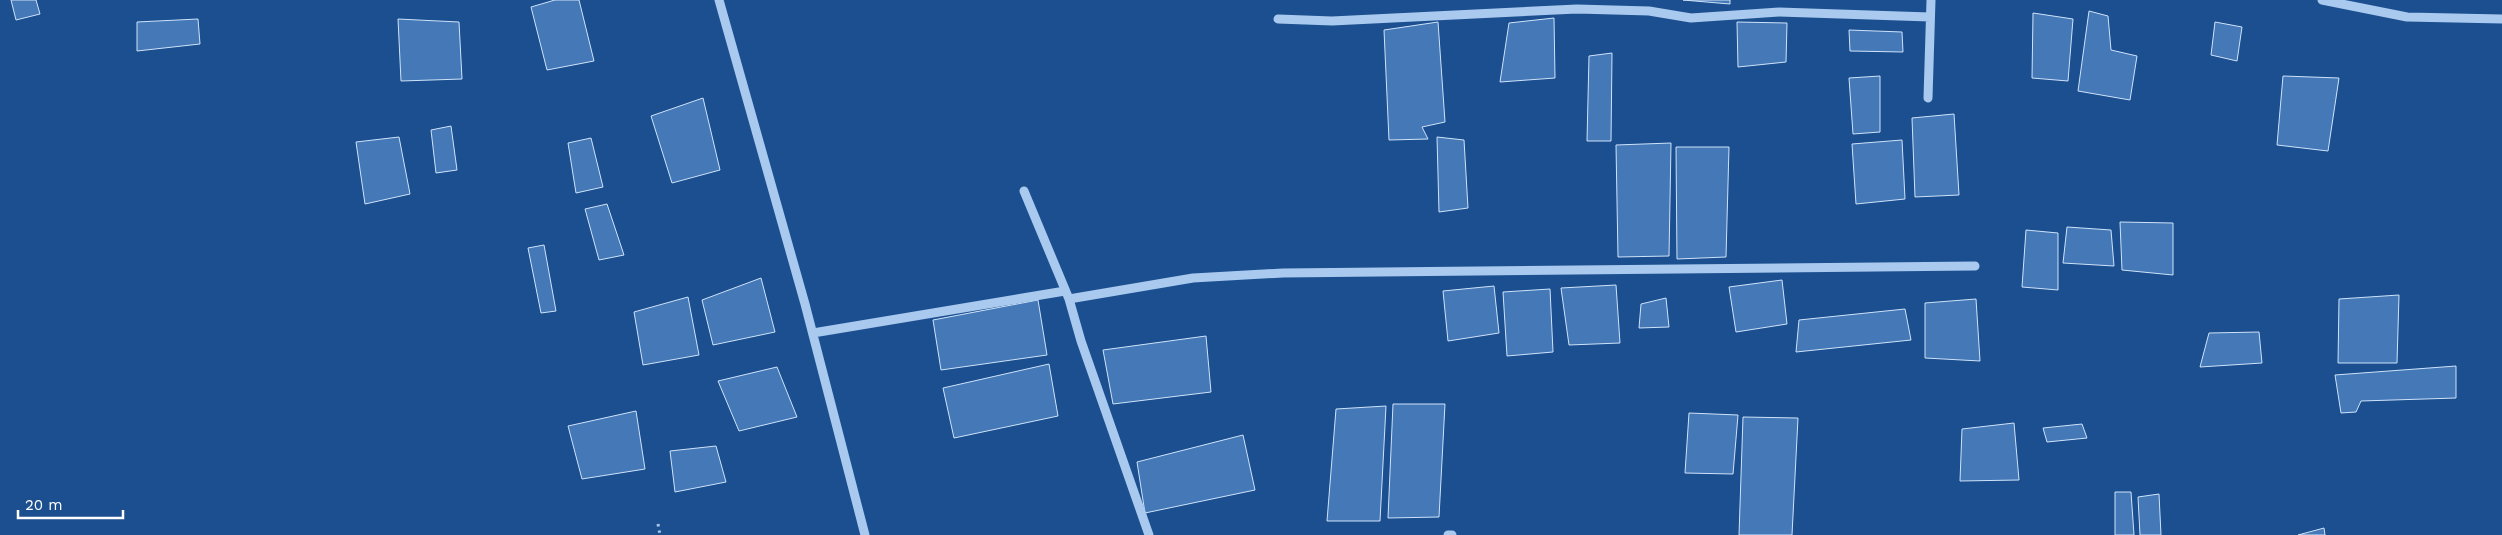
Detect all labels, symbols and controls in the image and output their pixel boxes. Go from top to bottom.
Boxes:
scale bar [18,488,122,520]
text: 20 m [25,496,63,514]

